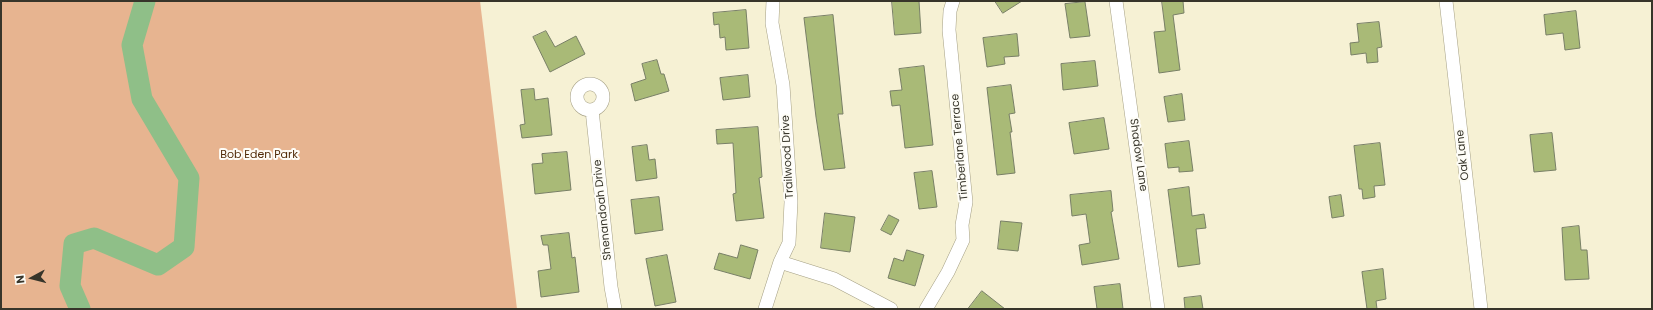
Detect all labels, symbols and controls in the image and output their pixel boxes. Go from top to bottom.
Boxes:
street label: Timberlane Terrace [949,93,971,201]
street label: Trailwood Drive [779,115,797,199]
street label: Shadow Lane [1126,118,1150,192]
street label: Oak Lane [1454,129,1472,181]
park label: Bob Eden Park [220,148,298,162]
street label: Shenandoah Drive [591,159,615,261]
north arrow [12,258,52,298]
text: N [12,274,29,285]

